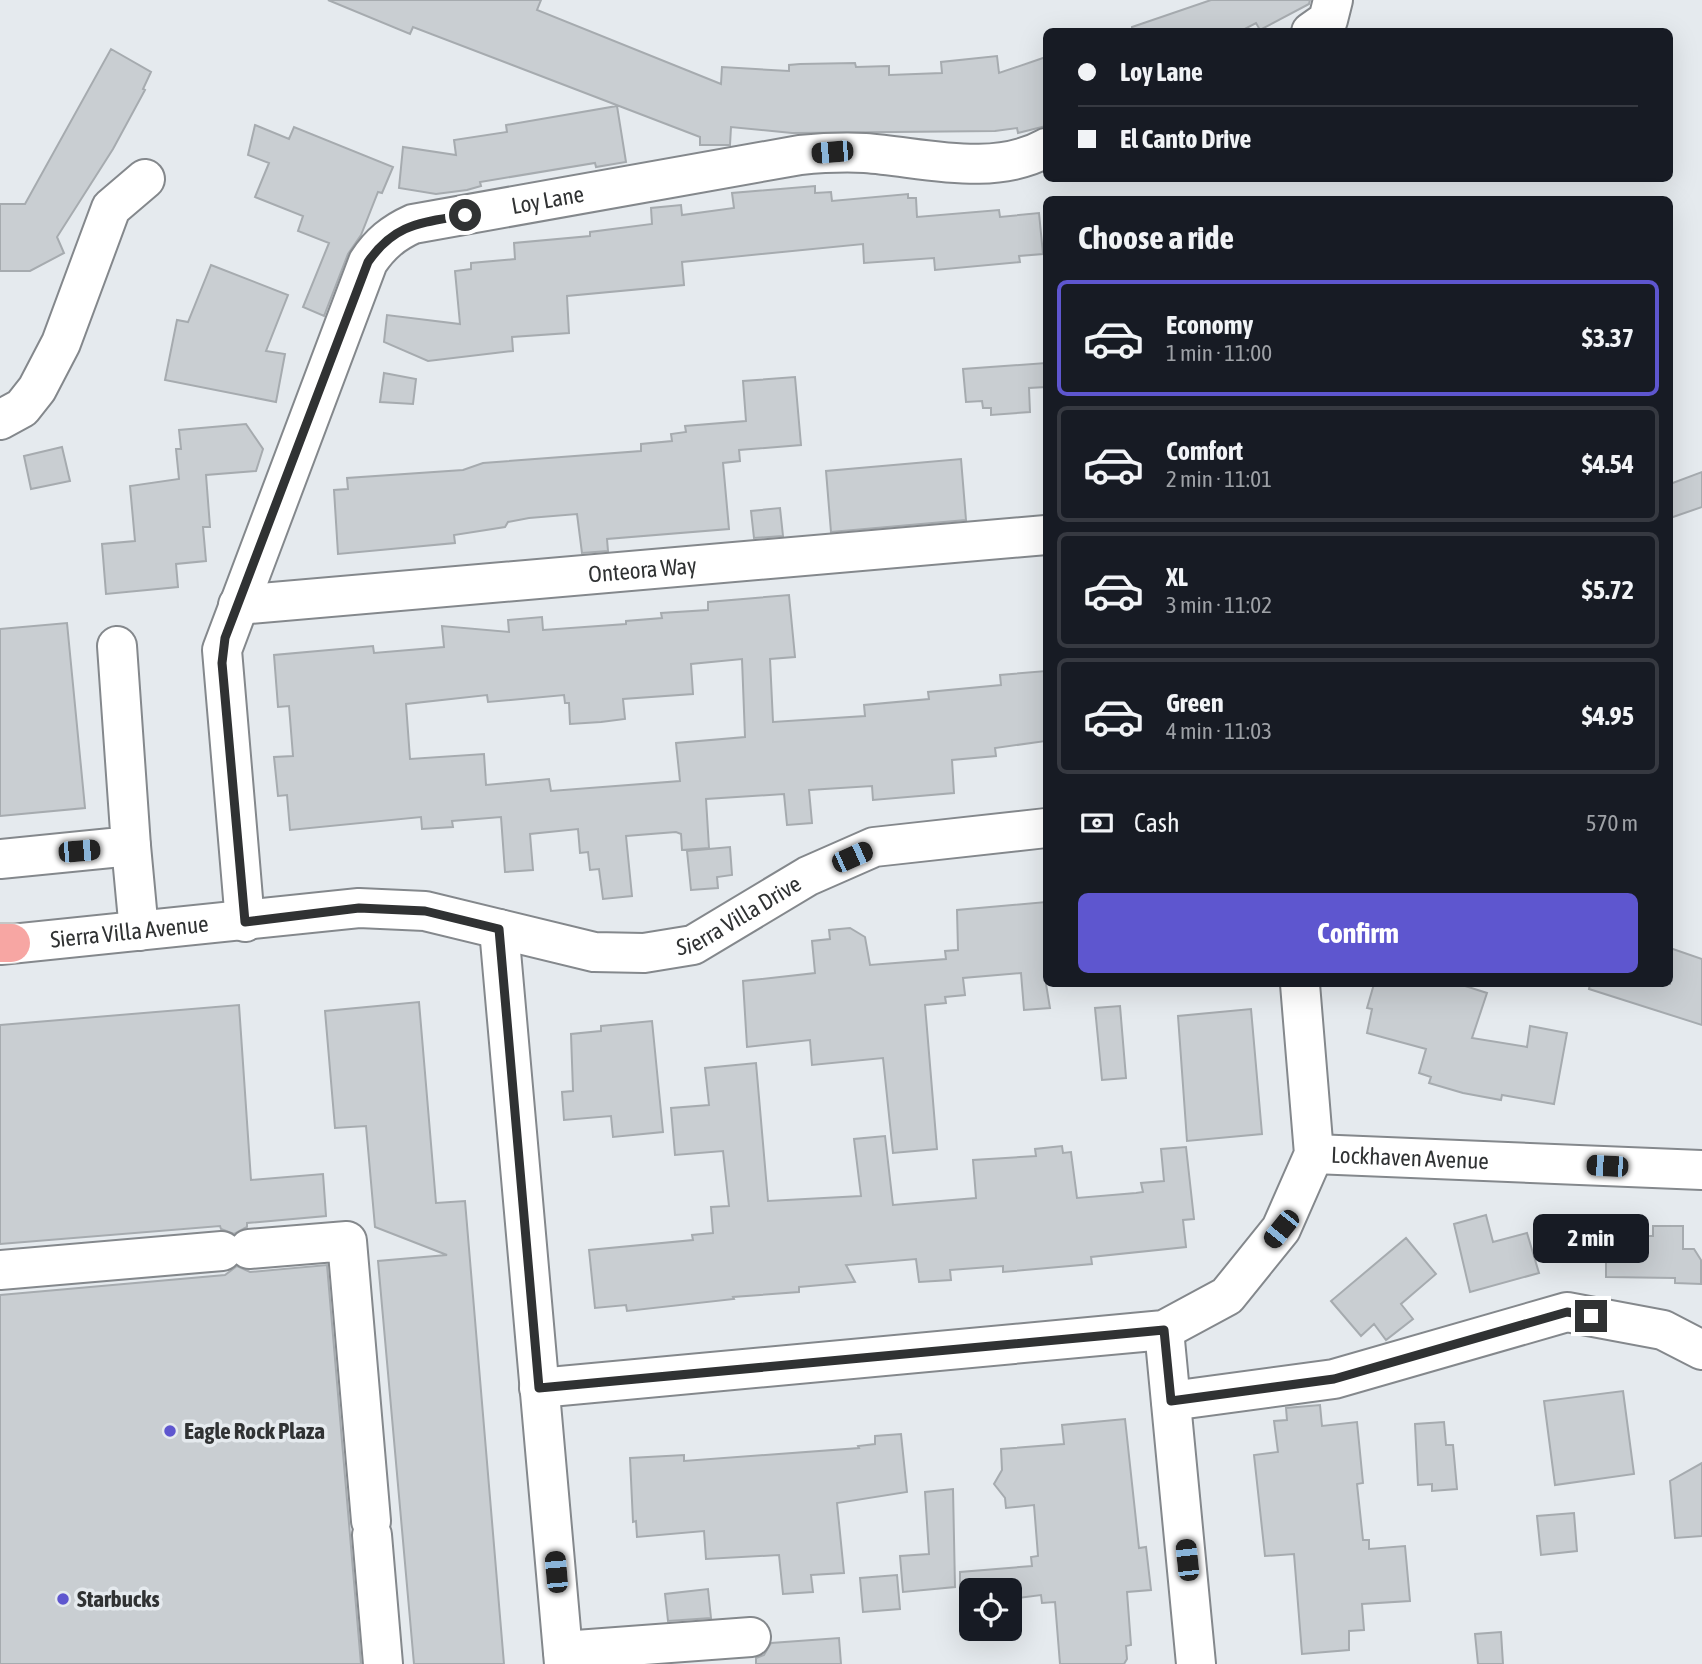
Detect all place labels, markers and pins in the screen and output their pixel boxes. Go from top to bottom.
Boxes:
place label: Eagle Rock Plaza [184,1418,325,1444]
marker: Eagle Rock Plaza [162,1423,178,1439]
place label: Starbucks [77,1586,160,1612]
marker: Starbucks [55,1591,71,1607]

